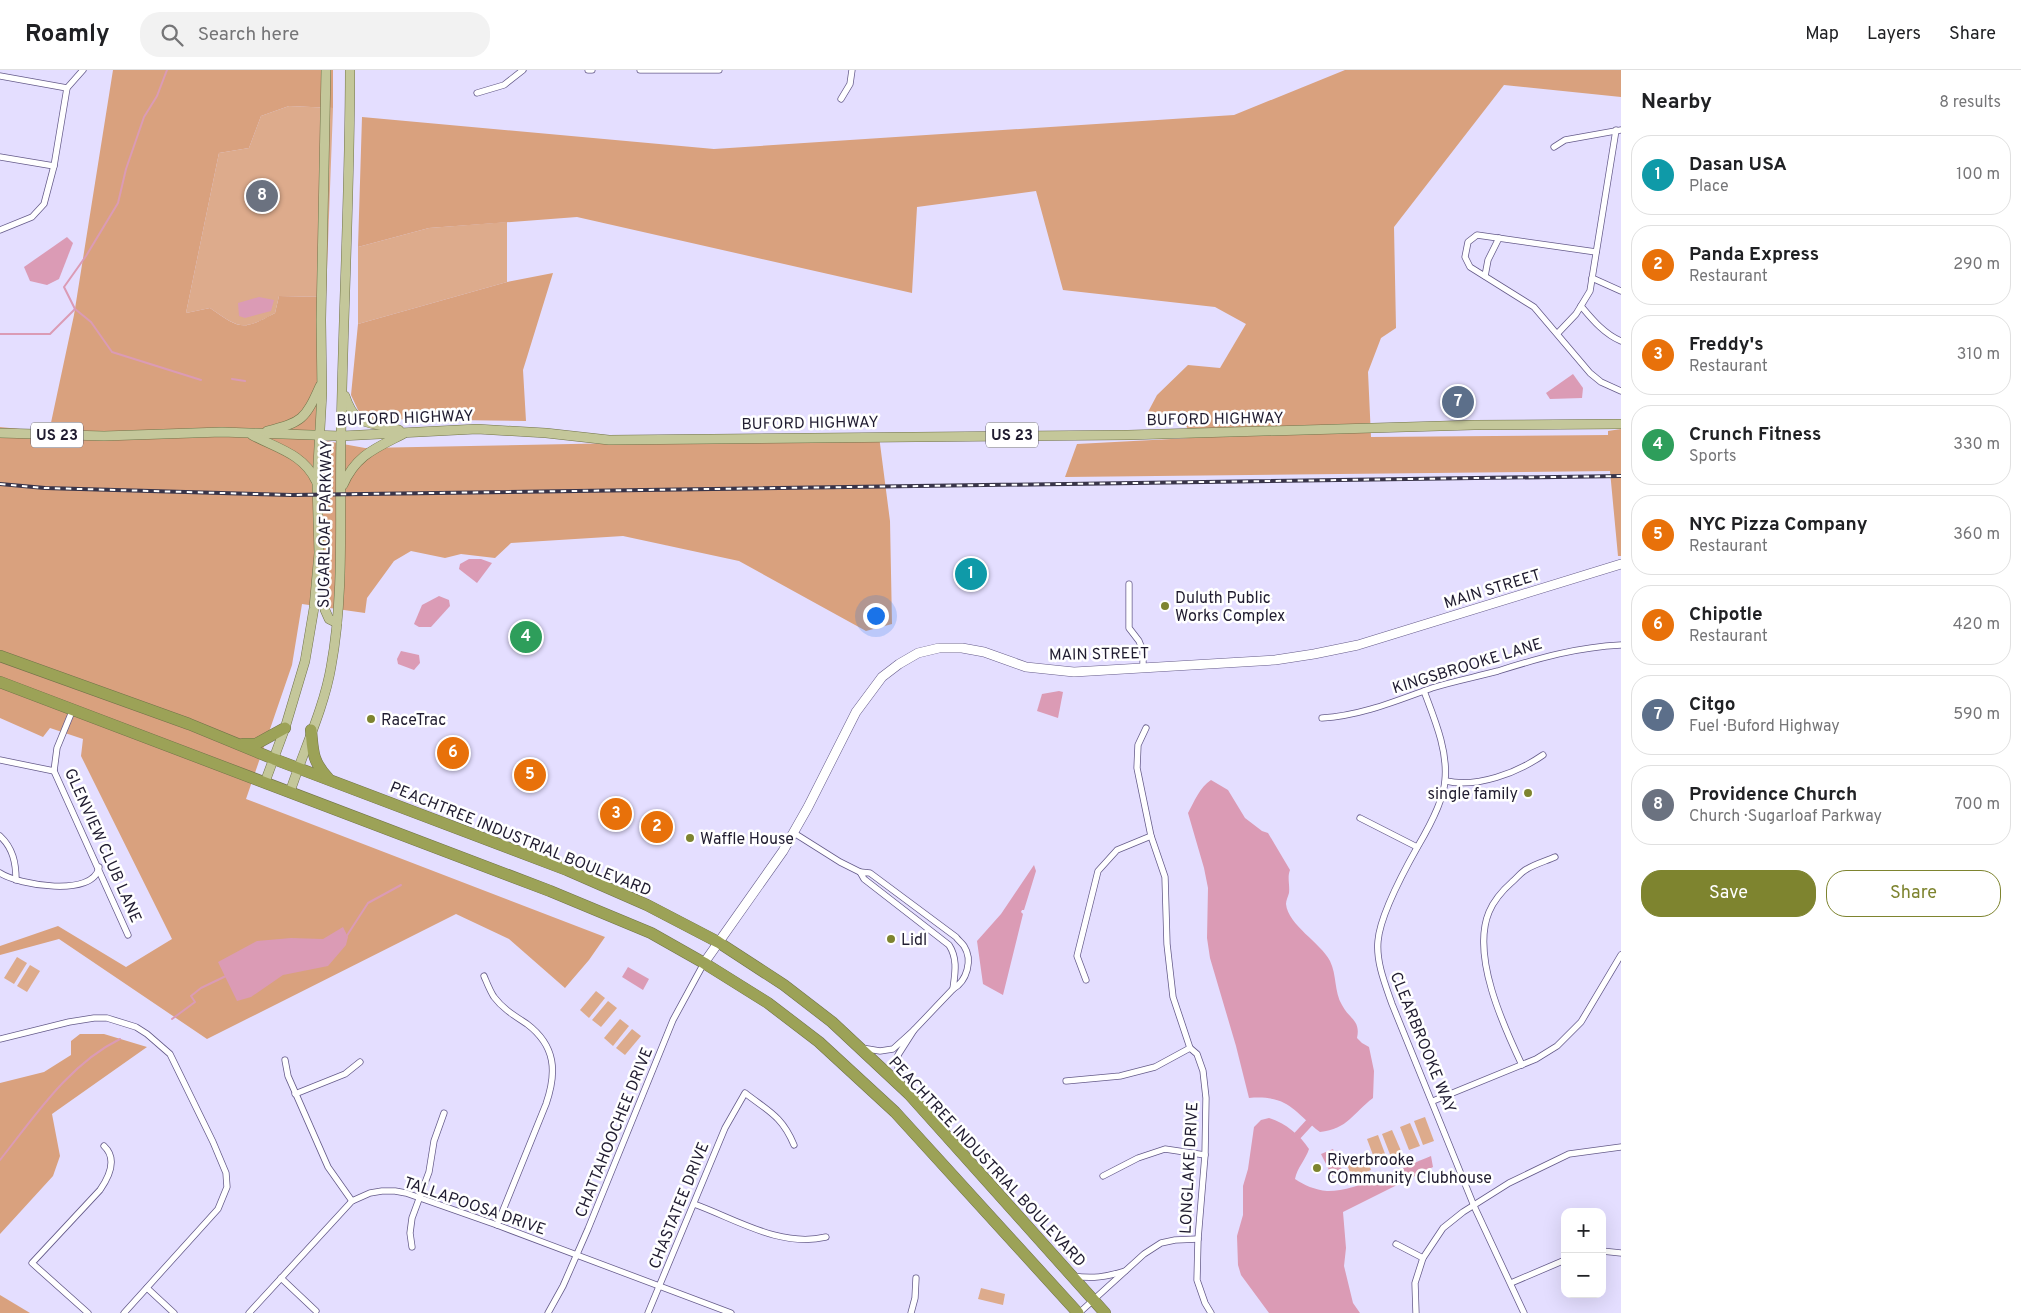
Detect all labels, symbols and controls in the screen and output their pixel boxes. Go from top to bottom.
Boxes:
search box [140,12,490,57]
text: Roamly [25,20,110,50]
icon: search [158,21,186,49]
text: Search here [198,23,299,47]
text: Map [1805,23,1839,46]
text: Layers [1867,23,1921,46]
text: Share [1949,23,1996,46]
text: Nearby [1641,89,1712,116]
text: 8 results [1939,93,2001,113]
text: Dasan USA [1689,153,1787,177]
text: 1 [1655,165,1661,185]
text: 100 m [1956,165,2000,185]
pin: 8 [246,177,278,215]
text: Place [1689,177,1729,197]
text: Panda Express [1689,243,1819,267]
text: 2 [1653,255,1663,275]
text: 290 m [1953,255,2000,275]
text: Restaurant [1689,267,1768,287]
text: Freddy's [1689,333,1764,357]
text: 3 [1653,345,1663,365]
text: 310 m [1957,345,2000,365]
text: Restaurant [1689,357,1768,377]
pin: 7 [1442,383,1474,421]
street label: BUFORD HIGHWAY [336,407,474,431]
street label: BUFORD HIGHWAY [1146,409,1284,431]
street label: BUFORD HIGHWAY [741,413,879,435]
road number: US 23 [31,422,83,448]
road number: US 23 [986,422,1038,448]
text: Crunch Fitness [1689,423,1821,447]
text: 4 [1653,435,1663,455]
text: 330 m [1953,435,2000,455]
street label: SUGARLOAF PARKWAY [315,440,337,608]
text: Sports [1689,447,1737,467]
text: NYC Pizza Company [1689,513,1867,537]
text: 5 [1653,525,1663,545]
text: 360 m [1953,525,2000,545]
text: Restaurant [1689,537,1768,557]
pin: 1 [955,555,987,593]
street label: MAIN STREET [1442,566,1543,614]
place label: Duluth Public Works Complex [1175,589,1285,627]
marker: Duluth Public Works Complex [1159,600,1171,612]
your location [863,603,889,629]
text: Chipotle [1689,603,1763,627]
text: 6 [1653,615,1663,635]
text: 420 m [1953,615,2000,635]
pin: 4 [510,618,542,656]
text: Restaurant [1689,627,1768,647]
street label: KINGSBROOKE LANE [1390,635,1545,699]
street label: MAIN STREET [1049,644,1149,666]
text: Citgo [1689,693,1735,717]
text: 7 [1654,705,1662,725]
text: 590 m [1953,705,2000,725]
place label: RaceTrac [381,711,446,731]
marker: RaceTrac [365,713,377,725]
text: Fuel · Buford Highway [1689,717,1840,737]
pin: 6 [437,734,469,772]
pin: 5 [514,756,546,794]
street label: GLENVIEW CLUB LANE [59,766,145,926]
street label: PEACHTREE INDUSTRIAL BOULEVARD [386,778,654,902]
text: Providence Church [1689,783,1857,807]
place label: single family [1427,785,1518,805]
marker: single family [1522,787,1534,799]
pin: 3 [600,795,632,833]
text: 8 [1653,795,1663,815]
text: 700 m [1954,795,2000,815]
text: Church · Sugarloaf Parkway [1689,807,1882,827]
pin: 2 [641,808,673,846]
place label: Waffle House [700,830,794,850]
marker: Waffle House [684,832,696,844]
button: Save [1641,870,1816,917]
button: Share [1826,870,2001,917]
place label: Lidl [901,931,927,951]
marker: Lidl [885,933,897,945]
street label: CLEARBROOKE WAY [1385,969,1460,1116]
street label: CHATTAHOOCHEE DRIVE [572,1045,658,1221]
street label: PEACHTREE INDUSTRIAL BOULEVARD [884,1053,1089,1272]
street label: LONGLAKE DRIVE [1177,1102,1203,1235]
street label: CHASTATEE DRIVE [645,1139,714,1272]
place label: Riverbrooke COmmunity Clubhouse [1327,1151,1492,1189]
marker: Riverbrooke COmmunity Clubhouse [1311,1162,1323,1174]
street label: TALLAPOOSA DRIVE [401,1173,548,1241]
map controls [1561,1208,1606,1298]
button: + [1561,1208,1606,1253]
button: − [1561,1253,1606,1298]

